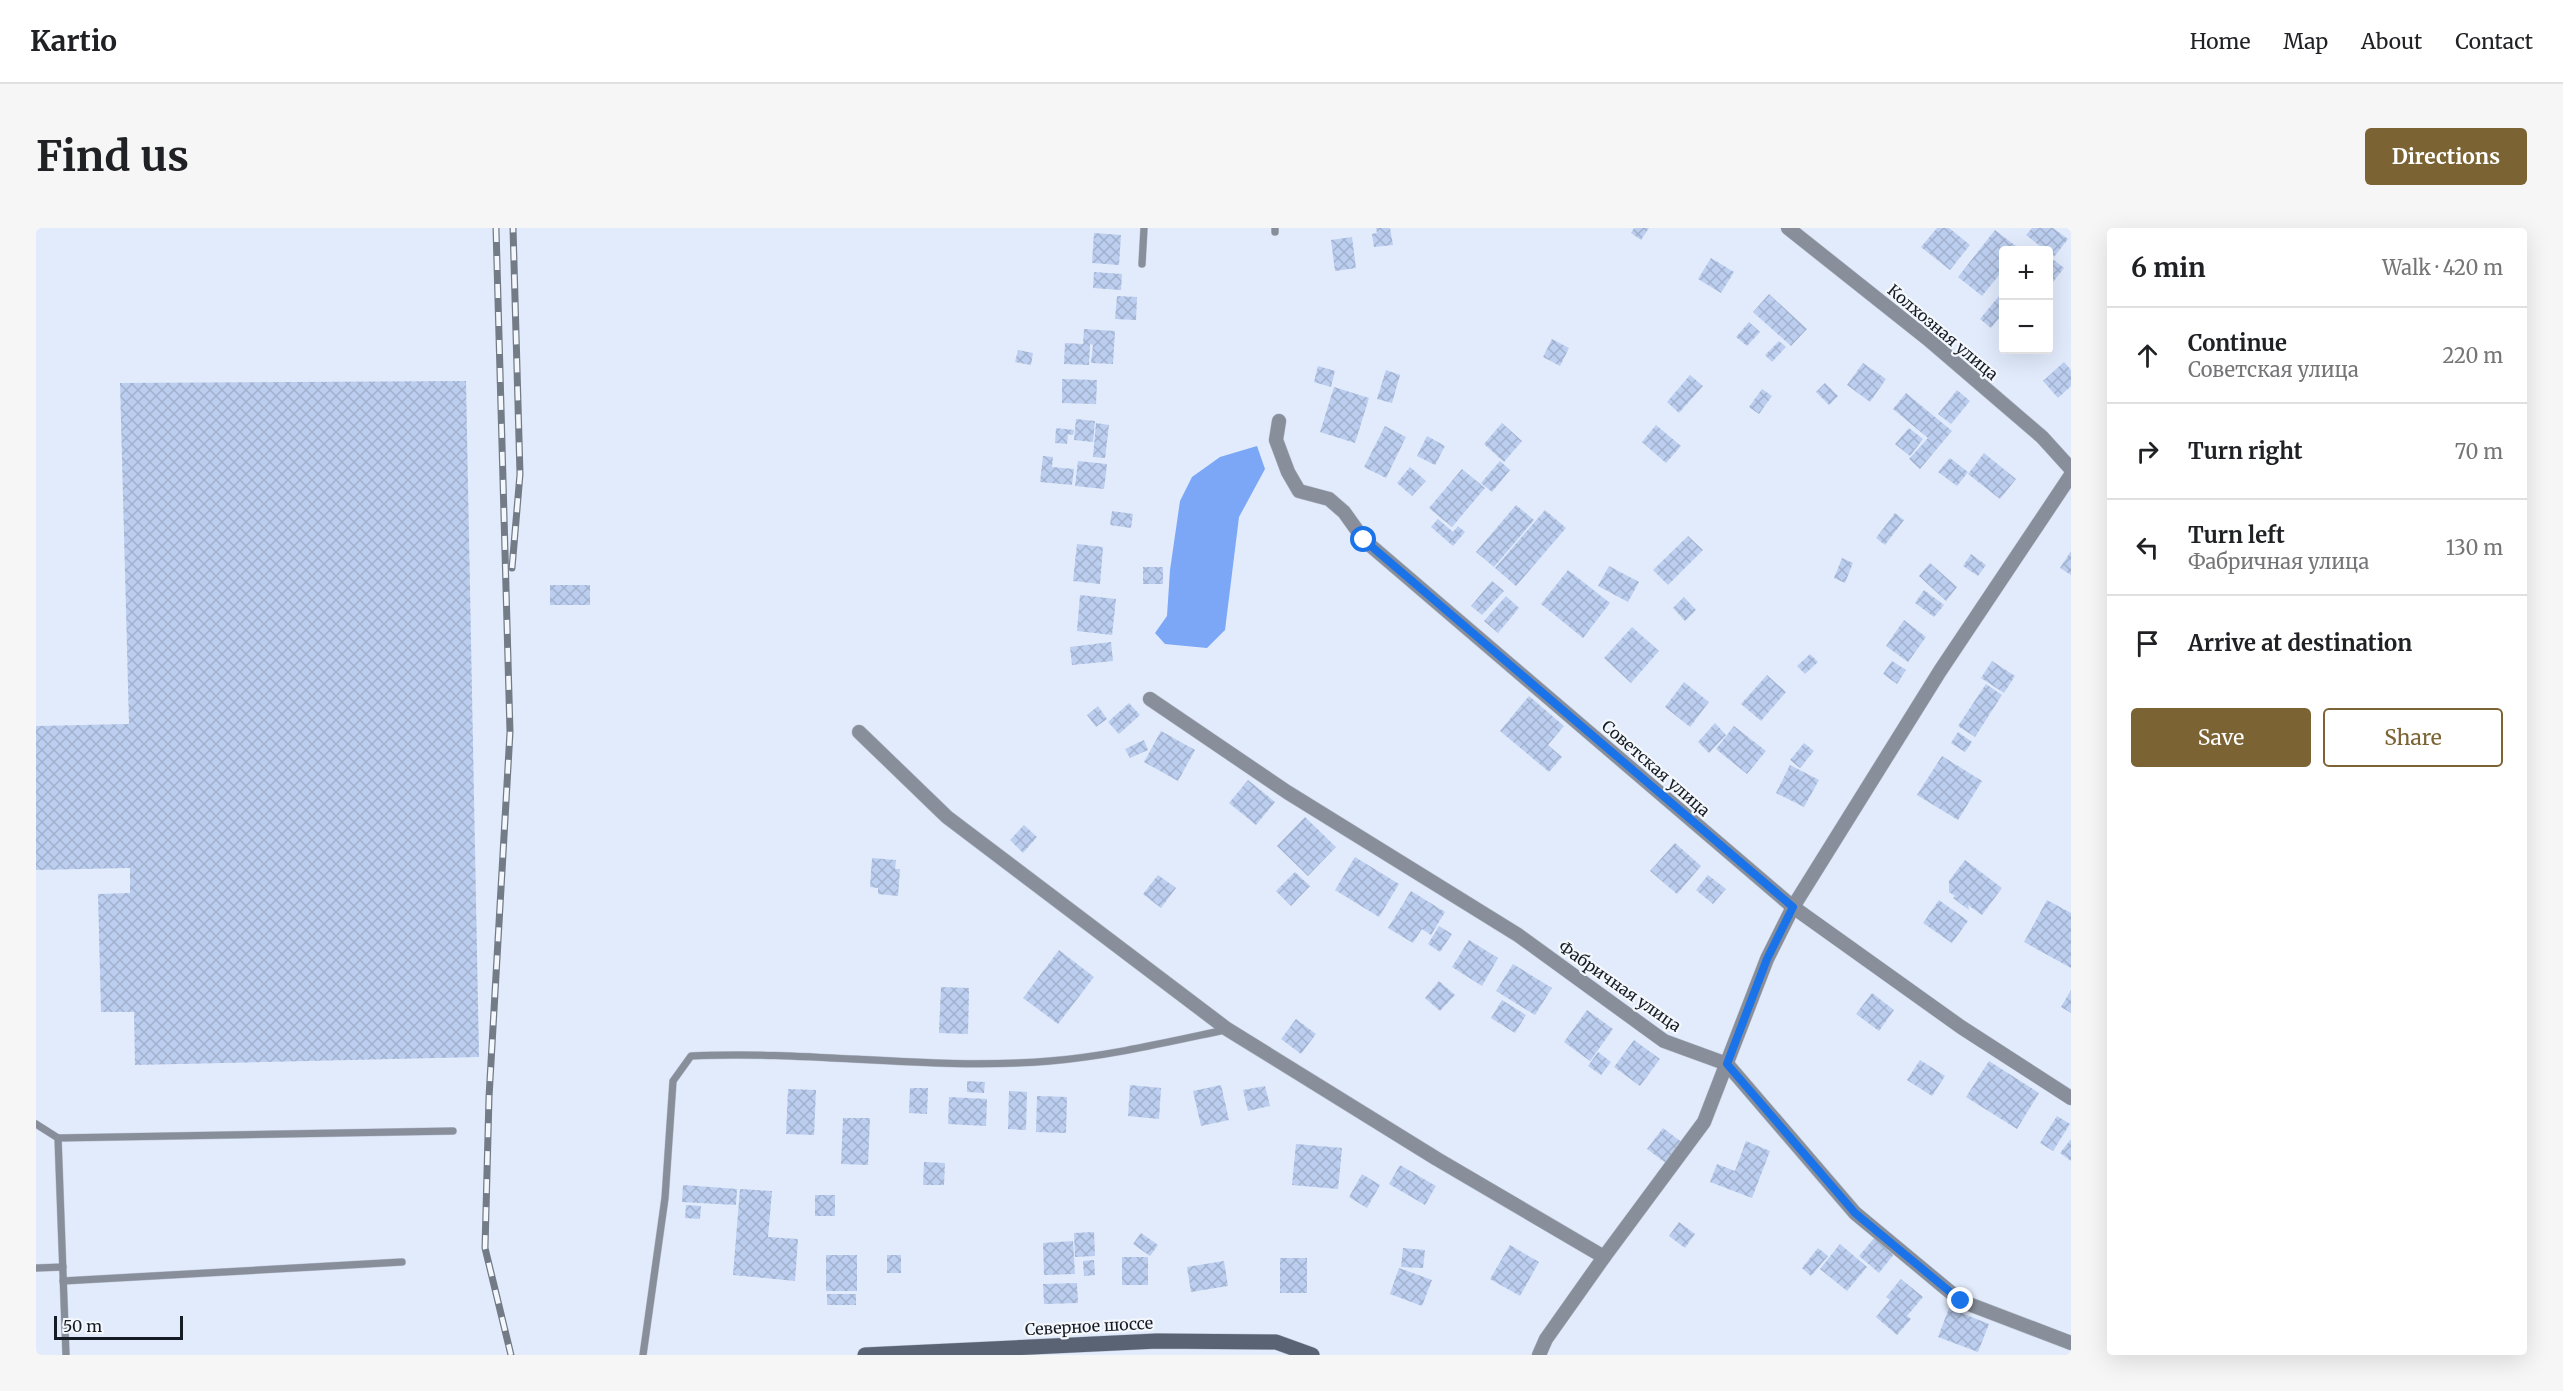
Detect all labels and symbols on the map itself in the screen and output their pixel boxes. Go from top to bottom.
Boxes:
street label: Колхозная улица [1884,280,2003,384]
route start [1350,526,1376,552]
street label: Советская улица [1598,716,1714,821]
street label: Фабричная улица [1555,936,1685,1036]
route end [1947,1287,1973,1313]
scale bar [54,1313,183,1340]
street label: Северное шоссе [1024,1313,1154,1339]

